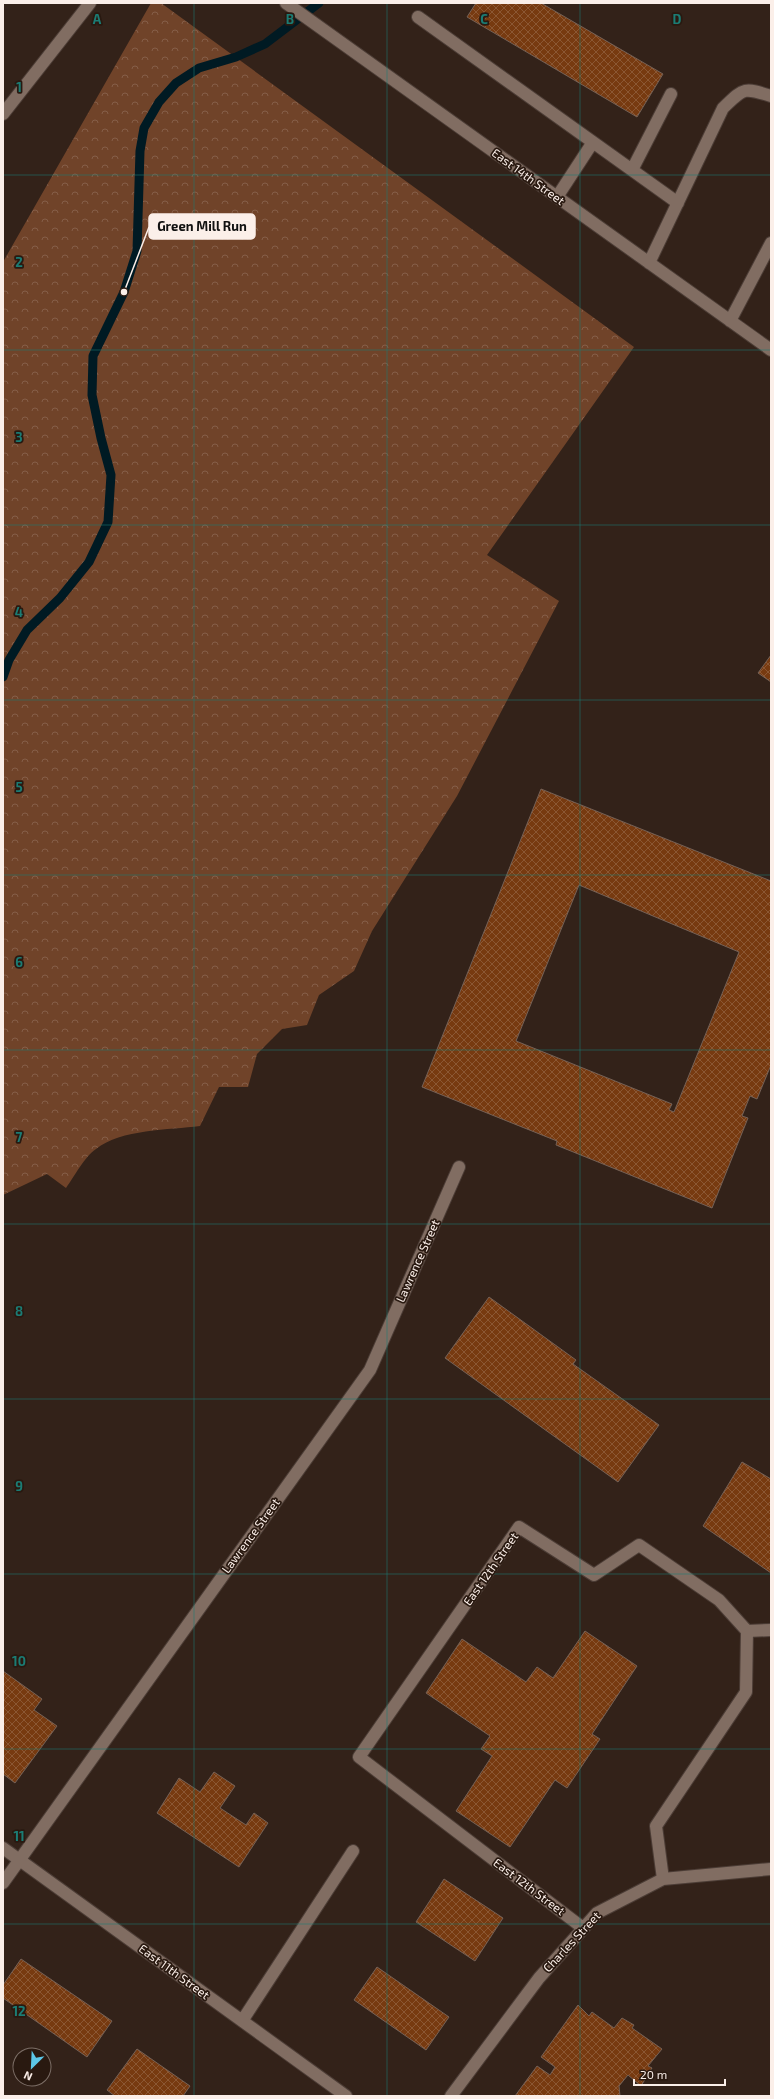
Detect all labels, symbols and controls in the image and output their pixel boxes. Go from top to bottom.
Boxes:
text: A [93,11,102,27]
text: B [286,11,294,27]
text: C [480,11,488,27]
text: D [673,11,682,27]
text: 1 [16,79,22,95]
street label: East 14th Street [490,145,568,207]
callout: Green Mill Run [149,214,255,239]
text: Green Mill Run [157,218,247,234]
text: 2 [15,254,23,270]
text: 3 [15,429,23,445]
text: 4 [15,604,23,620]
text: 5 [15,779,23,795]
text: 6 [15,954,23,970]
text: 7 [16,1129,23,1145]
street label: Lawrence Street [393,1217,442,1304]
text: 8 [15,1303,23,1319]
text: 9 [15,1478,23,1494]
street label: Lawrence Street [218,1495,282,1576]
street label: East 12th Street [460,1529,521,1608]
text: 10 [12,1653,26,1669]
text: 11 [13,1828,25,1844]
street label: East 12th Street [491,1855,568,1918]
street label: Charles Street [540,1908,603,1974]
street label: East 11th Street [137,1941,213,2002]
text: 12 [12,2003,26,2019]
north arrow [12,2047,52,2087]
scale bar [634,2061,725,2087]
text: 20 m [640,2067,667,2081]
text: N [21,2069,34,2084]

